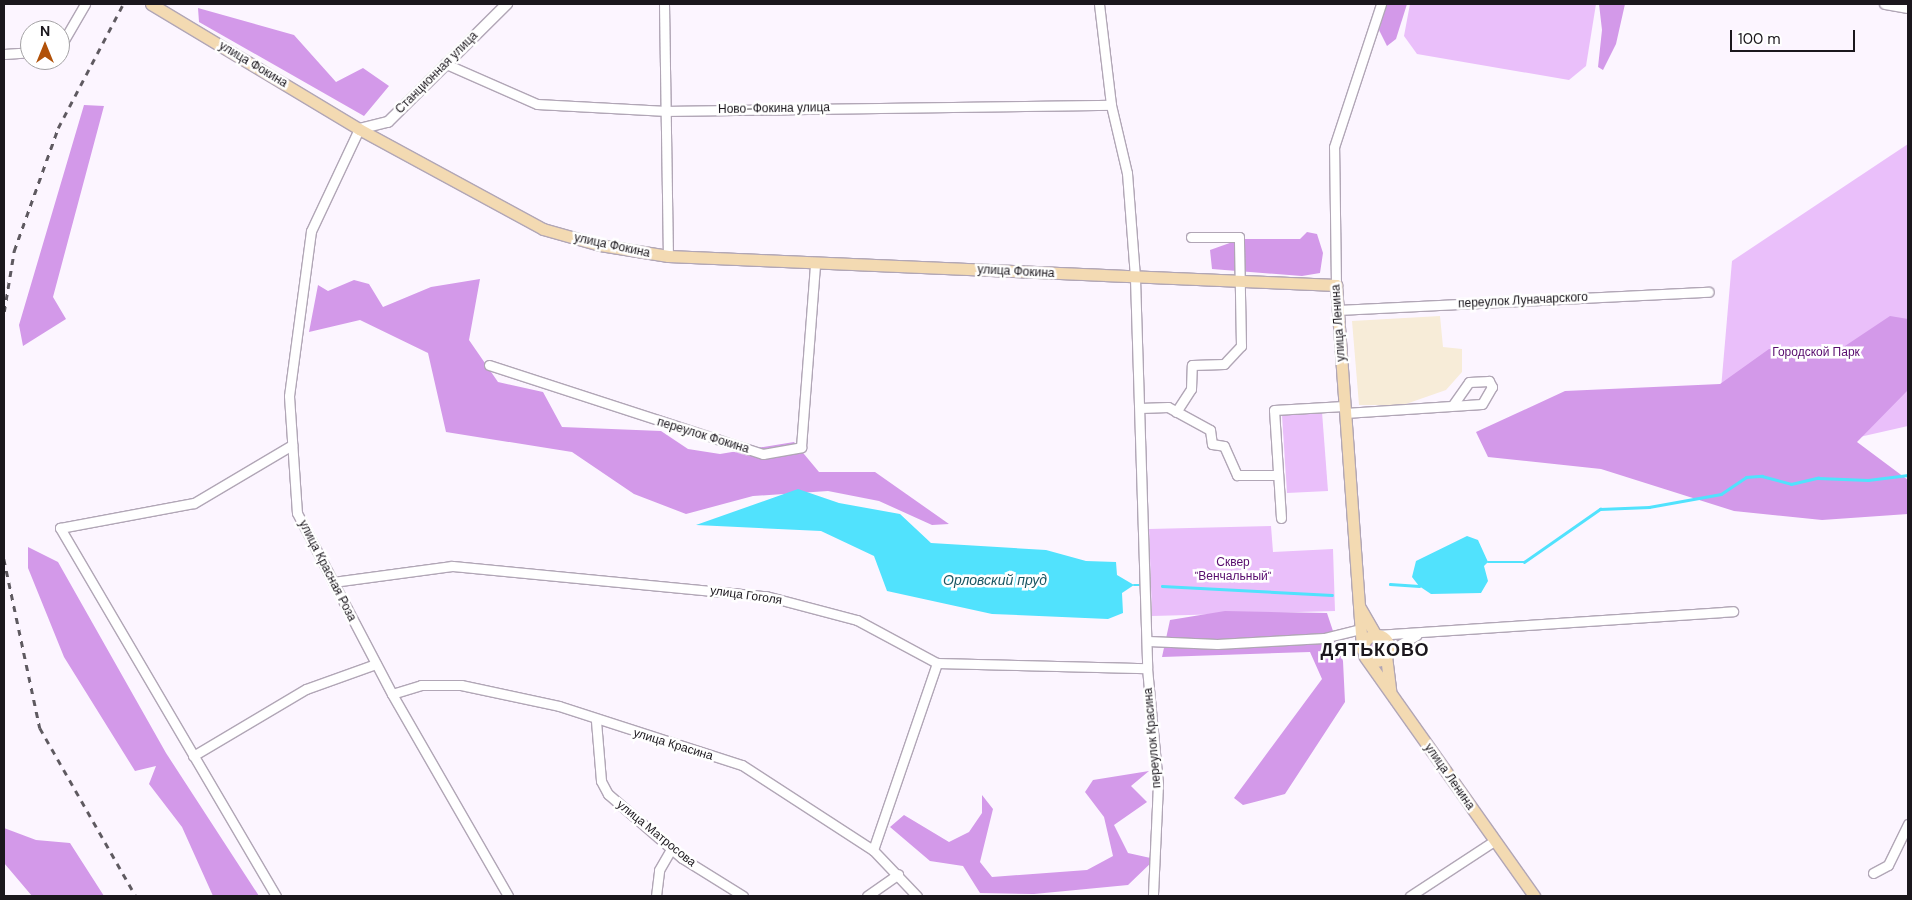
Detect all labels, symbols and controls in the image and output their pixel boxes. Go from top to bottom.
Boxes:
north arrow [20,20,70,70]
scale bar [1732,20,1857,52]
text: N [40,22,50,40]
street label: Станционная улица [393,29,481,117]
text: 100 m [1738,29,1781,49]
street label: улица Фокина [216,39,290,91]
street label: Ново-Фокина улица [718,101,830,117]
street label: улица Фокина [573,231,651,261]
street label: улица Фокина [977,263,1055,281]
street label: улица Ленина [1329,284,1349,362]
street label: переулок Луначарского [1458,290,1588,312]
park label: Городской Парк [1772,346,1860,360]
street label: переулок Фокина [655,415,751,457]
street label: улица Красная Роза [295,518,359,624]
park label: Сквер "Венчальный" [1195,556,1271,584]
water label: Орловский пруд [943,572,1047,588]
street label: улица Гоголя [709,584,783,608]
district label: ДЯТЬКОВО [1319,639,1431,661]
street label: переулок Красина [1141,687,1165,789]
street label: улица Красина [631,726,715,764]
street label: улица Ленина [1421,741,1477,813]
street label: улица Матросова [614,798,698,870]

